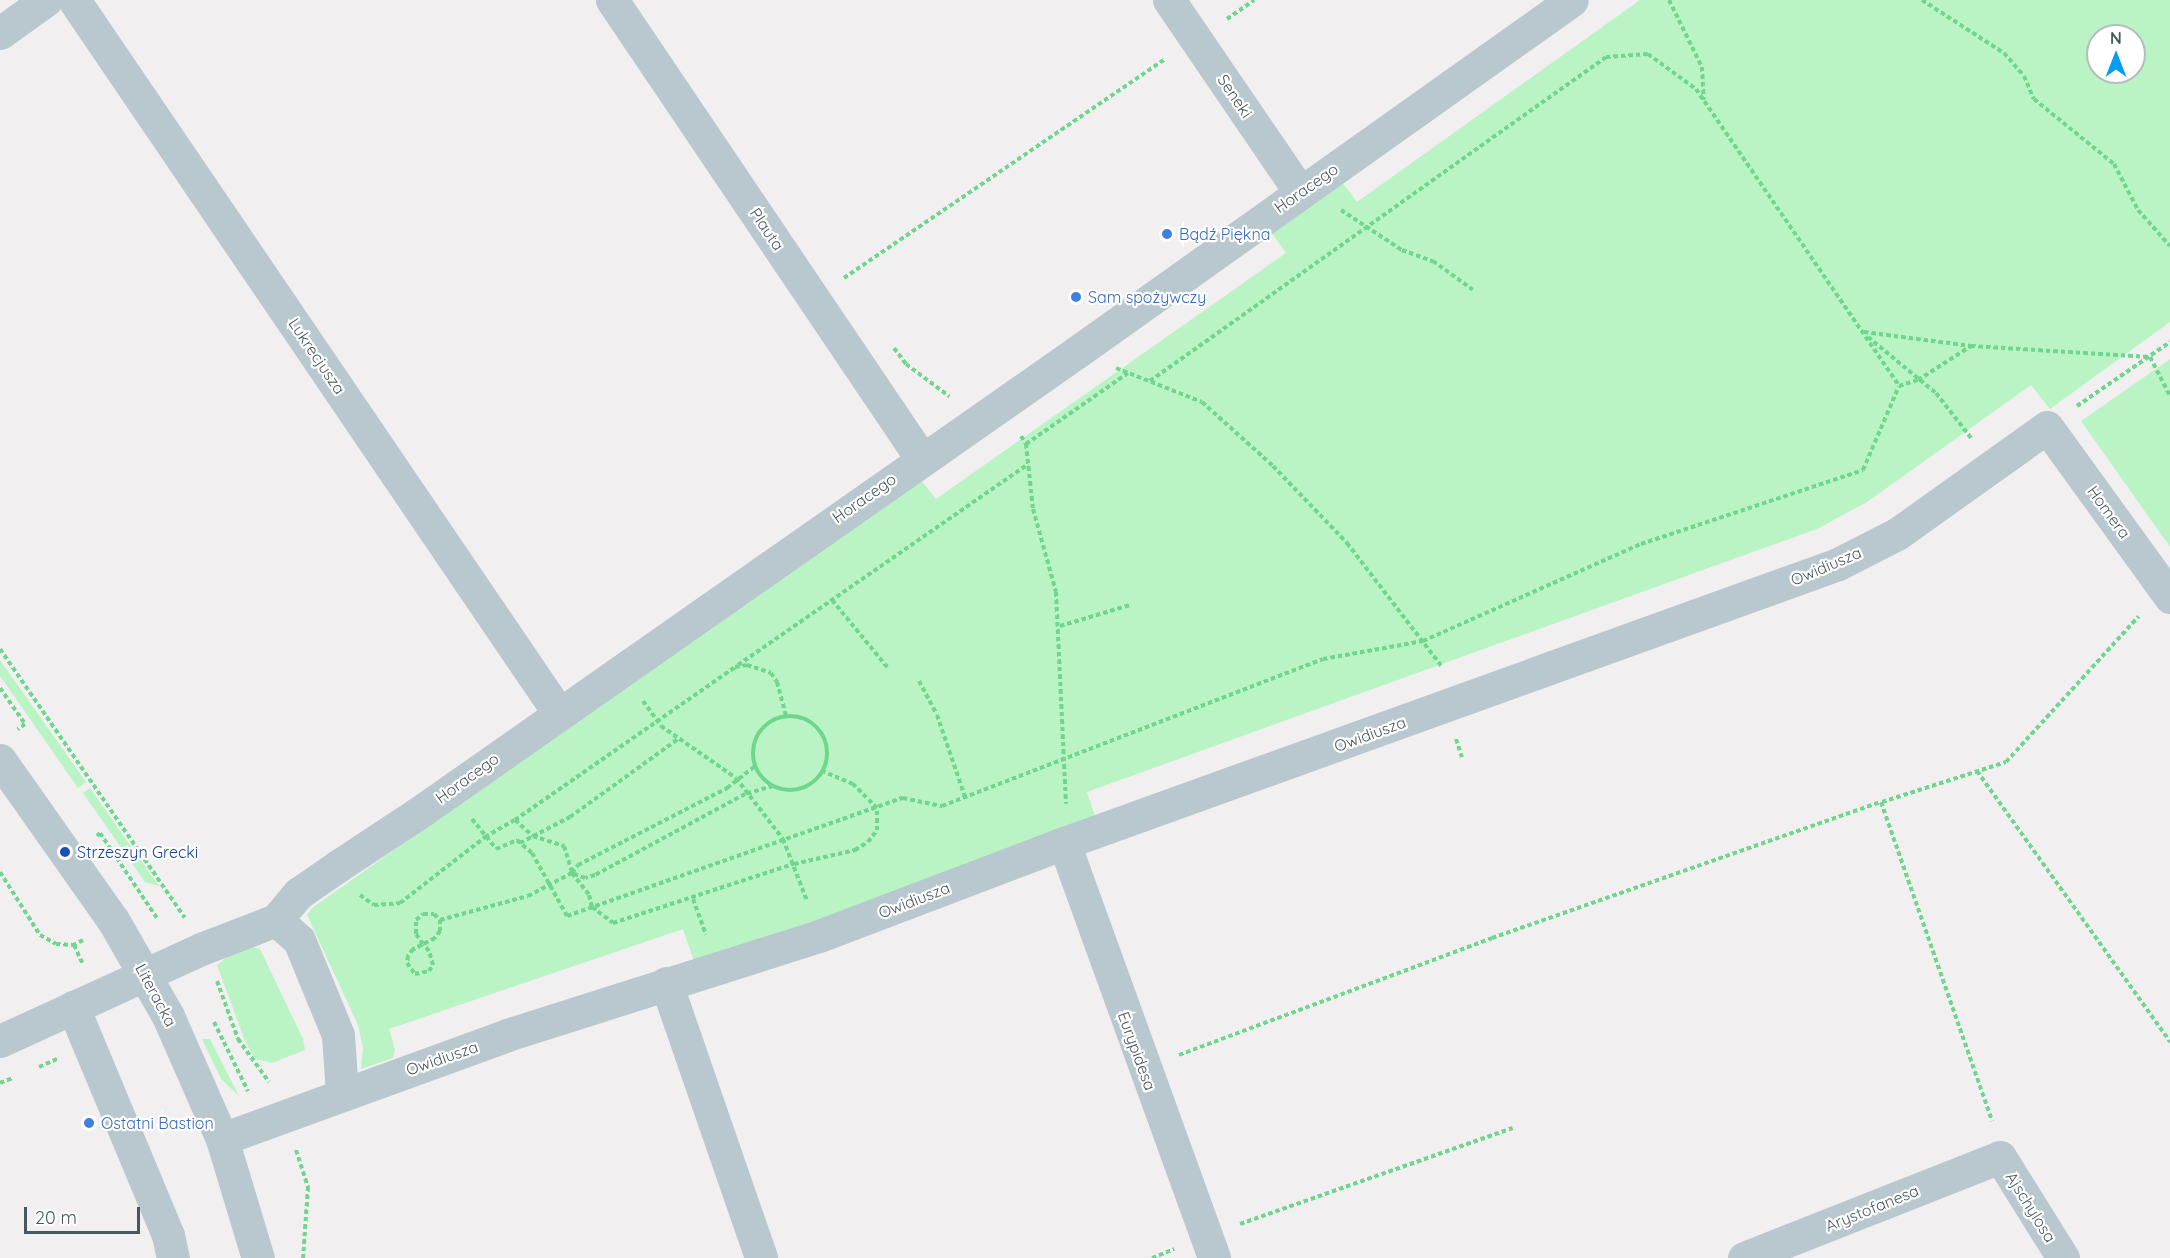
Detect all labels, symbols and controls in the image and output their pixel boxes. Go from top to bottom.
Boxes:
north arrow [2086,24,2146,84]
text: N [2110,28,2122,48]
street label: Seneki [1214,71,1256,121]
street label: Horacego [1270,159,1342,217]
street label: Plauta [746,204,788,254]
place label: Bądź Piękna [1179,224,1270,244]
marker: Bądź Piękna [1160,227,1174,241]
place label: Sam spożywczy [1088,287,1206,307]
marker: Sam spożywczy [1069,290,1083,304]
street label: Lukrecjusza [285,314,349,398]
street label: Horacego [828,469,900,527]
street label: Homera [2083,482,2135,542]
street label: Owidiusza [1788,543,1864,589]
street label: Owidiusza [1332,712,1408,756]
street label: Horacego [432,749,502,807]
place label: Strzeszyn Grecki [77,842,198,862]
marker: Strzeszyn Grecki [58,845,72,859]
street label: Owidiusza [876,878,952,922]
street label: Literacka [131,960,181,1030]
street label: Eurypidesa [1114,1009,1160,1093]
street label: Owidiusza [404,1037,480,1079]
place label: Ostatni Bastion [101,1113,214,1133]
marker: Ostatni Bastion [82,1116,96,1130]
street label: Ajschylosa [2002,1168,2060,1246]
street label: Arystofanesa [1822,1181,1922,1235]
scale bar [27,1195,142,1233]
text: 20 m [35,1206,77,1229]

